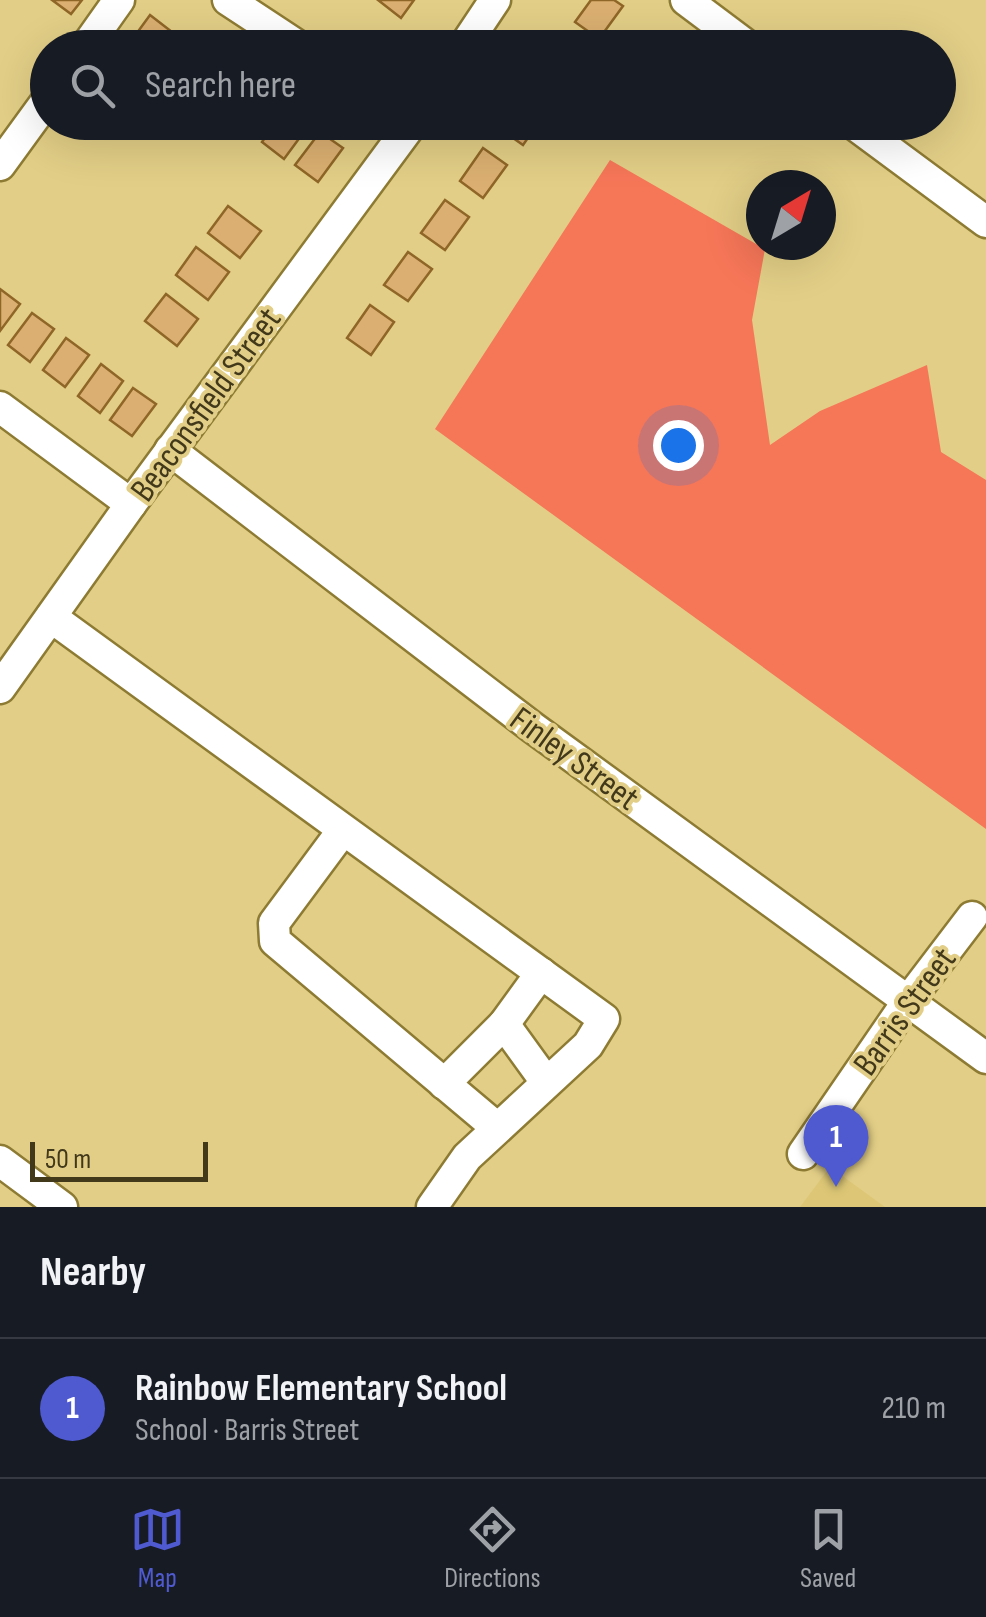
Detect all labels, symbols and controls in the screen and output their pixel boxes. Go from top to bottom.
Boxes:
search box [30,30,956,140]
icon: search [65,58,120,113]
text: Search here [145,63,296,108]
north arrow [746,170,836,260]
street label: Beaconsfield Street [122,300,291,510]
your location [653,420,704,471]
street label: Finley Street [501,698,647,820]
street label: Barris Street [844,939,966,1084]
pin: 1 [804,1104,868,1187]
scale bar [30,1137,208,1182]
text: 50 m [45,1143,91,1176]
text: Nearby [40,1247,146,1298]
text: Rainbow Elementary School [135,1366,507,1411]
text: 1 [66,1389,79,1428]
text: 210 m [882,1389,946,1428]
text: School · Barris Street [135,1411,359,1450]
tab: Map [130,1502,185,1595]
tab: Directions [444,1502,541,1595]
tab: Saved [800,1502,856,1595]

